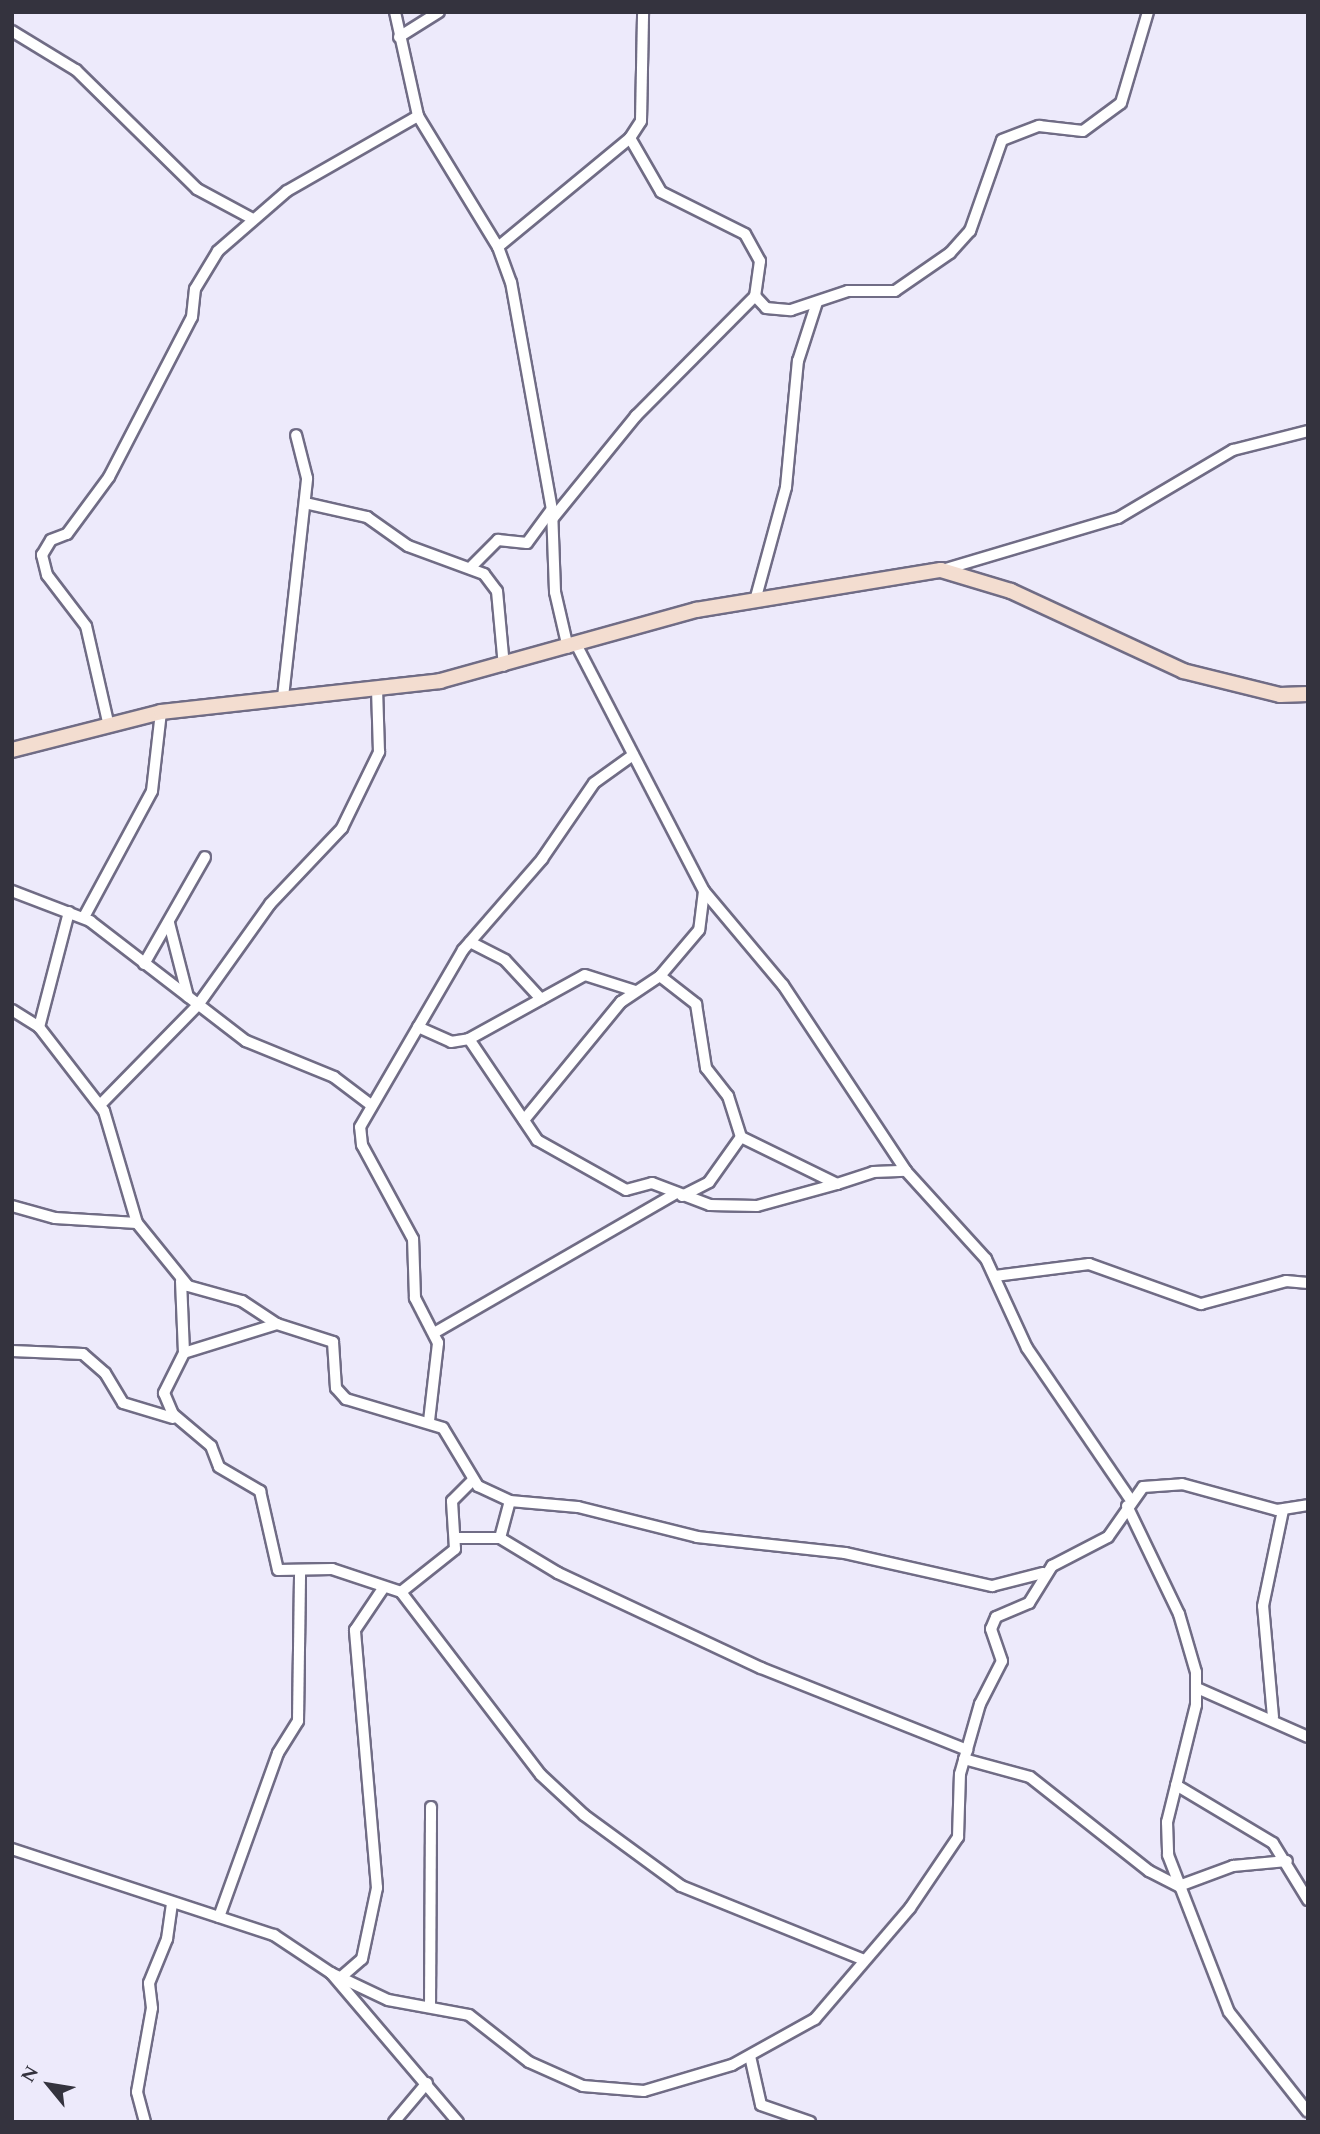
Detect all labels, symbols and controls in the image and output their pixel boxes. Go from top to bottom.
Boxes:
north arrow [14,2050,84,2120]
text: N [14,2060,47,2088]

